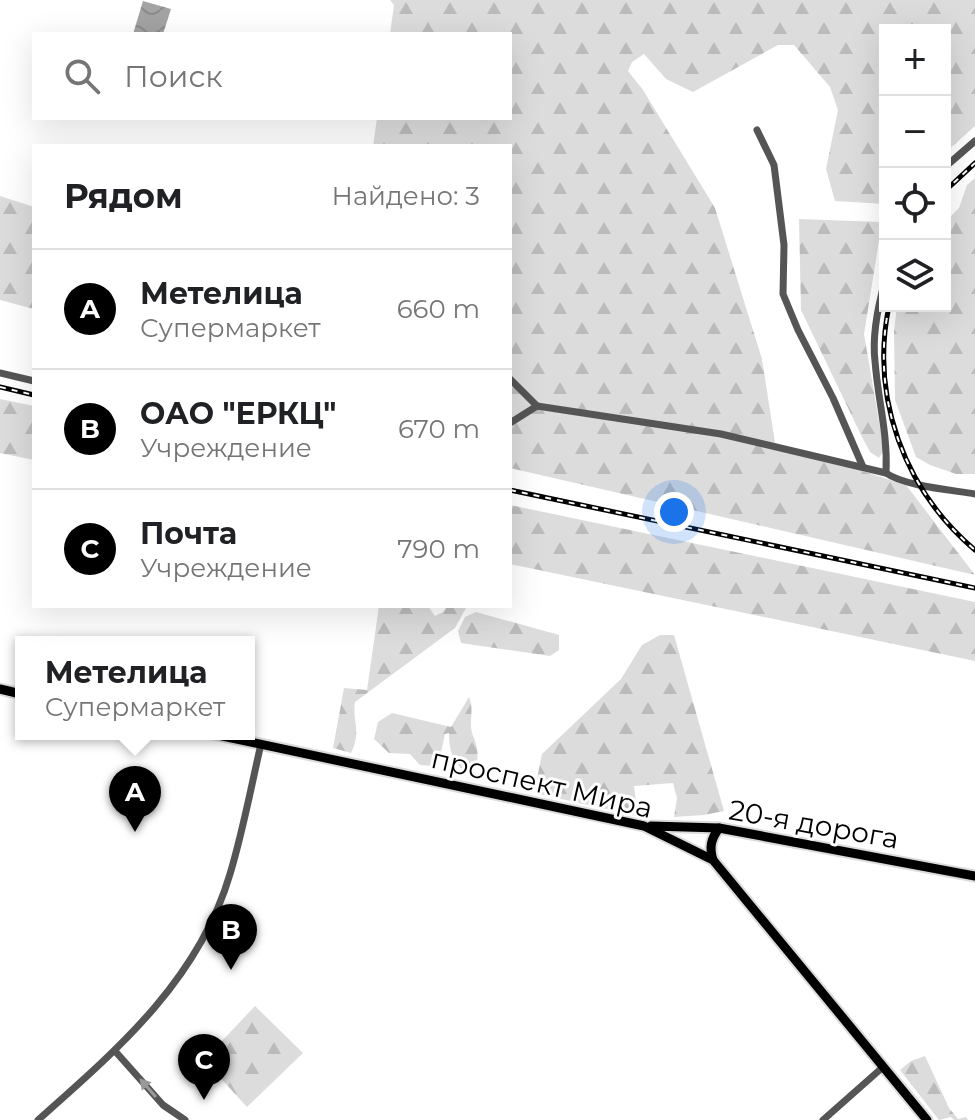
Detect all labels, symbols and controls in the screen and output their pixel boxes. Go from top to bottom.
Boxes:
map controls [879,24,951,312]
button: + [879,24,951,96]
search box [32,32,512,120]
icon: search [60,54,104,98]
text: Поиск [124,58,223,95]
button: − [879,96,951,168]
button: locate [879,168,951,240]
text: Рядом [64,175,183,217]
text: Найдено: 3 [332,180,480,212]
button: layers [879,240,951,312]
text: Метелица [140,275,303,312]
text: A [80,293,100,325]
text: 660 m [397,293,480,325]
text: Супермаркет [140,312,321,344]
text: ОАО "ЕРКЦ" [140,395,336,432]
text: B [80,413,100,445]
text: 670 m [398,413,480,445]
text: Учреждение [140,432,312,464]
your location [654,492,694,532]
text: Почта [140,515,237,552]
text: C [81,533,99,565]
text: 790 m [397,533,480,565]
text: Учреждение [140,552,312,584]
popup [15,636,255,740]
text: Метелица [45,654,207,691]
text: Супермаркет [45,691,225,723]
street label: проспект Мира [428,741,656,825]
pin: A [109,766,161,832]
street label: 20-я дорога [727,792,901,856]
pin: B [205,904,257,970]
pin: C [178,1034,230,1100]
one-way arrow [140,1078,157,1098]

